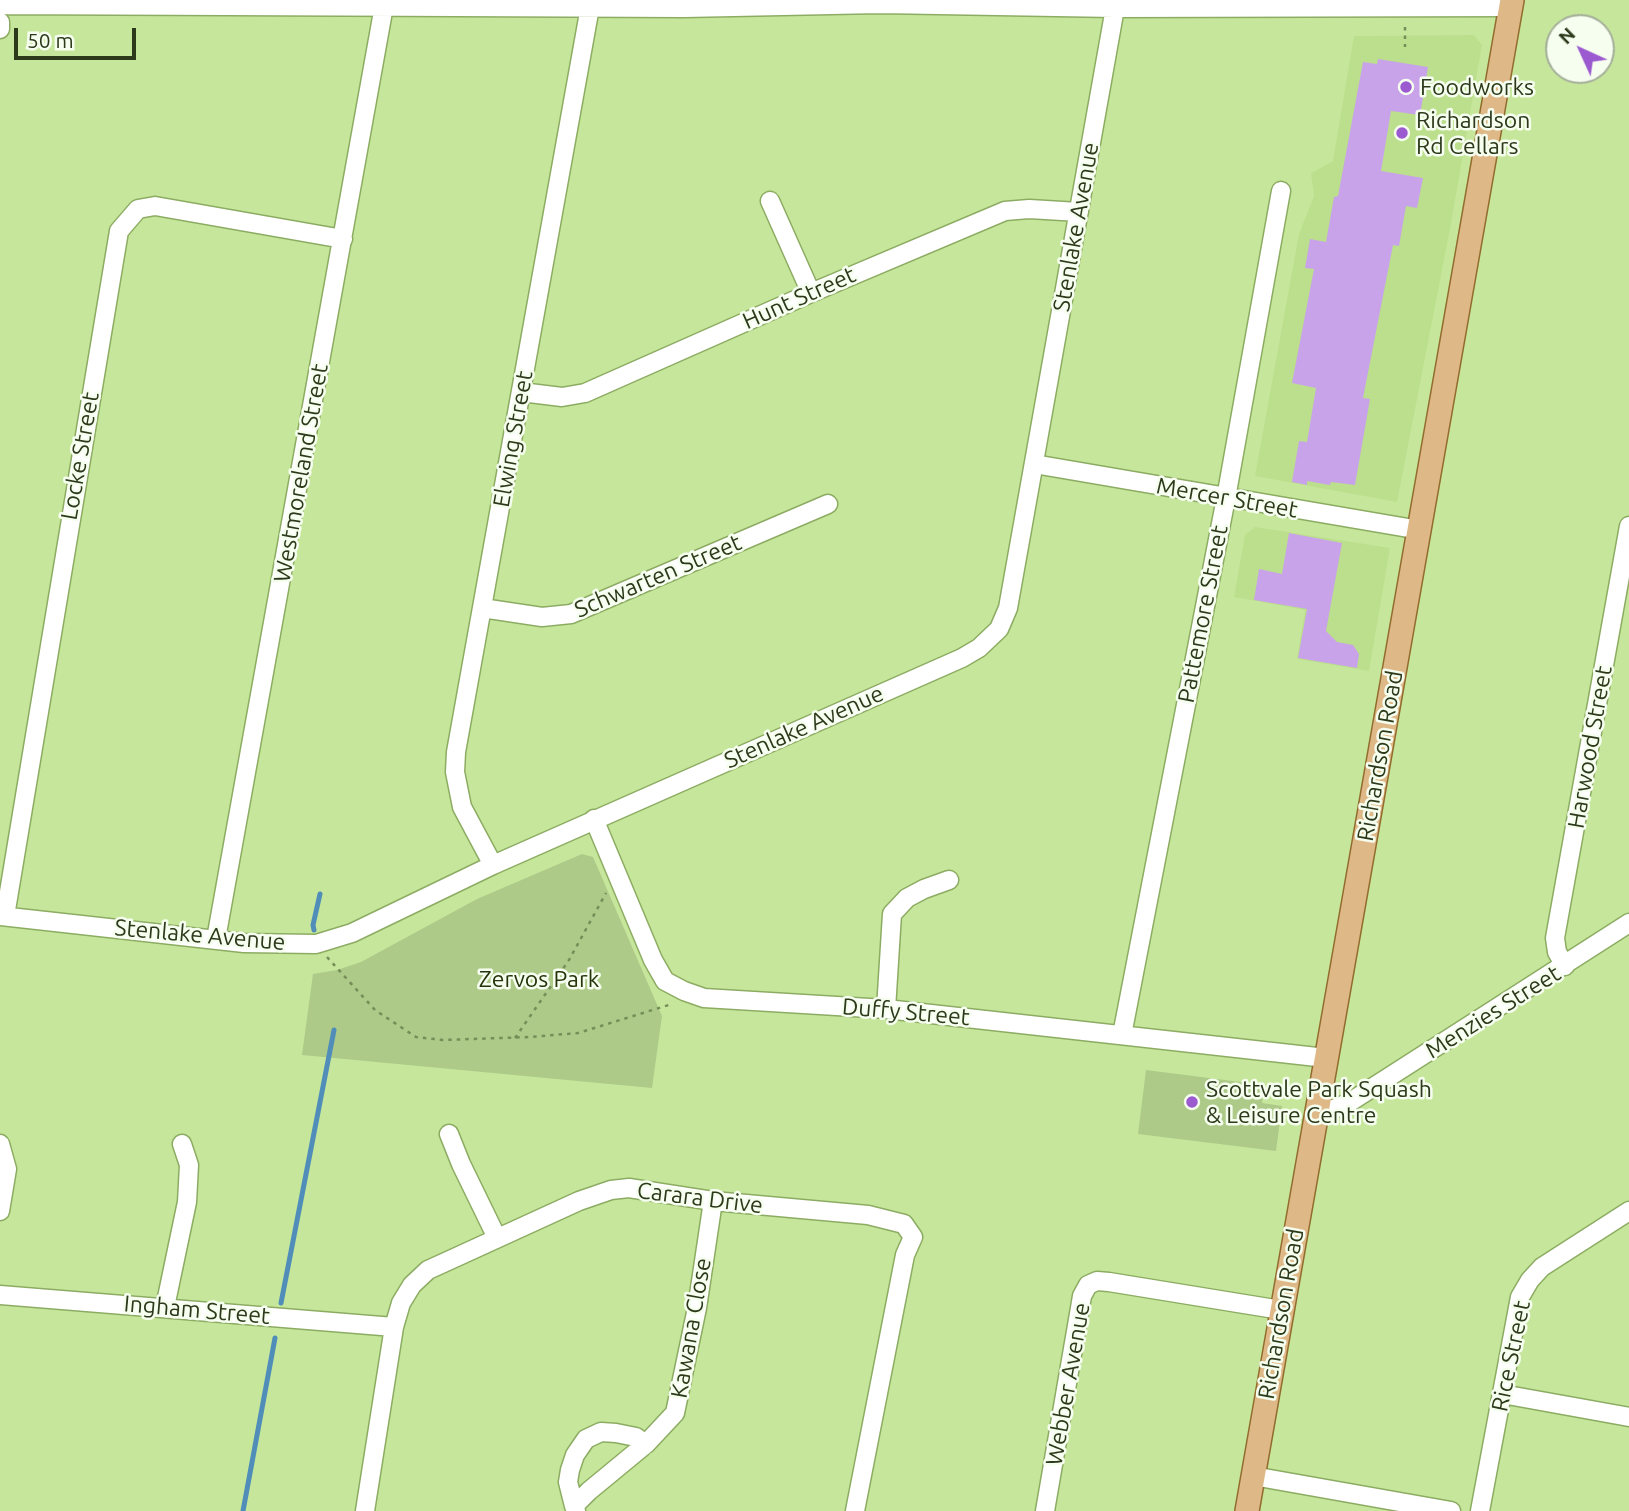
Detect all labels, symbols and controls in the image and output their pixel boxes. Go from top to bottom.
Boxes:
scale bar [18,14,140,58]
north arrow [1545,14,1615,84]
text: N [1554,23,1579,48]
text: 50 m [27,28,74,52]
place label: Foodworks [1420,73,1534,101]
marker: Foodworks [1398,79,1414,95]
place label: Richardson Rd Cellars [1416,106,1530,160]
marker: Richardson Rd Cellars [1394,125,1410,141]
street label: Stenlake Avenue [1048,140,1104,314]
street label: Hunt Street [738,261,860,335]
street label: Westmoreland Street [268,362,334,584]
street label: Elwing Street [487,369,539,509]
street label: Locke Street [55,390,105,522]
street label: Mercer Street [1154,472,1300,524]
street label: Pattemore Street [1172,523,1234,705]
street label: Schwarten Street [570,528,746,624]
street label: Harwood Street [1562,664,1618,830]
street label: Richardson Road [1351,669,1409,843]
street label: Stenlake Avenue [720,680,888,774]
street label: Stenlake Avenue [113,914,287,956]
street label: Menzies Street [1420,959,1566,1065]
park label: Zervos Park [479,965,599,993]
street label: Duffy Street [841,993,971,1031]
place label: Scottvale Park Squash & Leisure Centre [1206,1075,1432,1129]
marker: Scottvale Park Squash & Leisure Centre [1184,1094,1200,1110]
street label: Carara Drive [635,1177,765,1219]
street label: Richardson Road [1252,1227,1310,1401]
street label: Kawana Close [665,1256,717,1400]
street label: Ingham Street [123,1290,271,1330]
street label: Rice Street [1486,1298,1536,1414]
street label: Webber Avenue [1040,1301,1096,1467]

